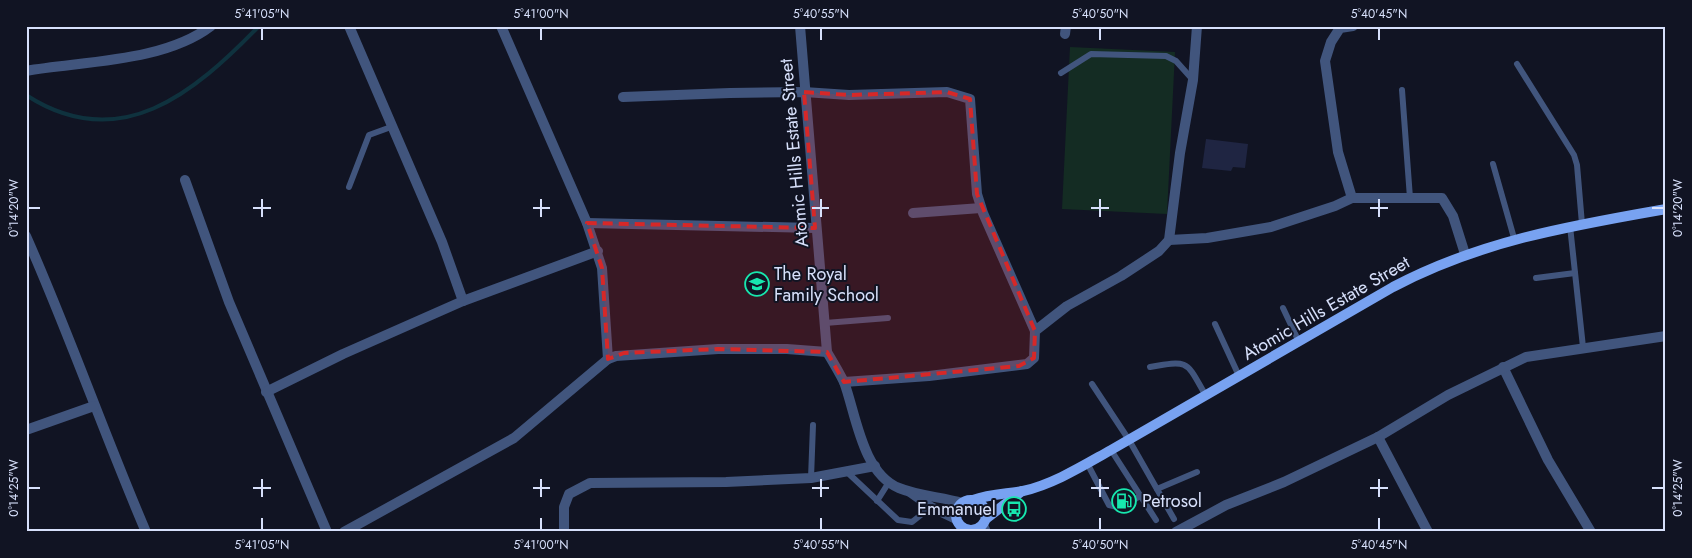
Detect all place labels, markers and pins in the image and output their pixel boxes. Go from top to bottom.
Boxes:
place label: The Royal Family School [774,261,879,308]
school or university icon: The Royal Family School [744,271,770,297]
fuel station icon: Petrosol [1111,488,1137,514]
place label: Petrosol [1142,488,1202,514]
place label: Emmanuel [917,496,996,522]
bus stop icon: Emmanuel [1001,496,1027,522]

